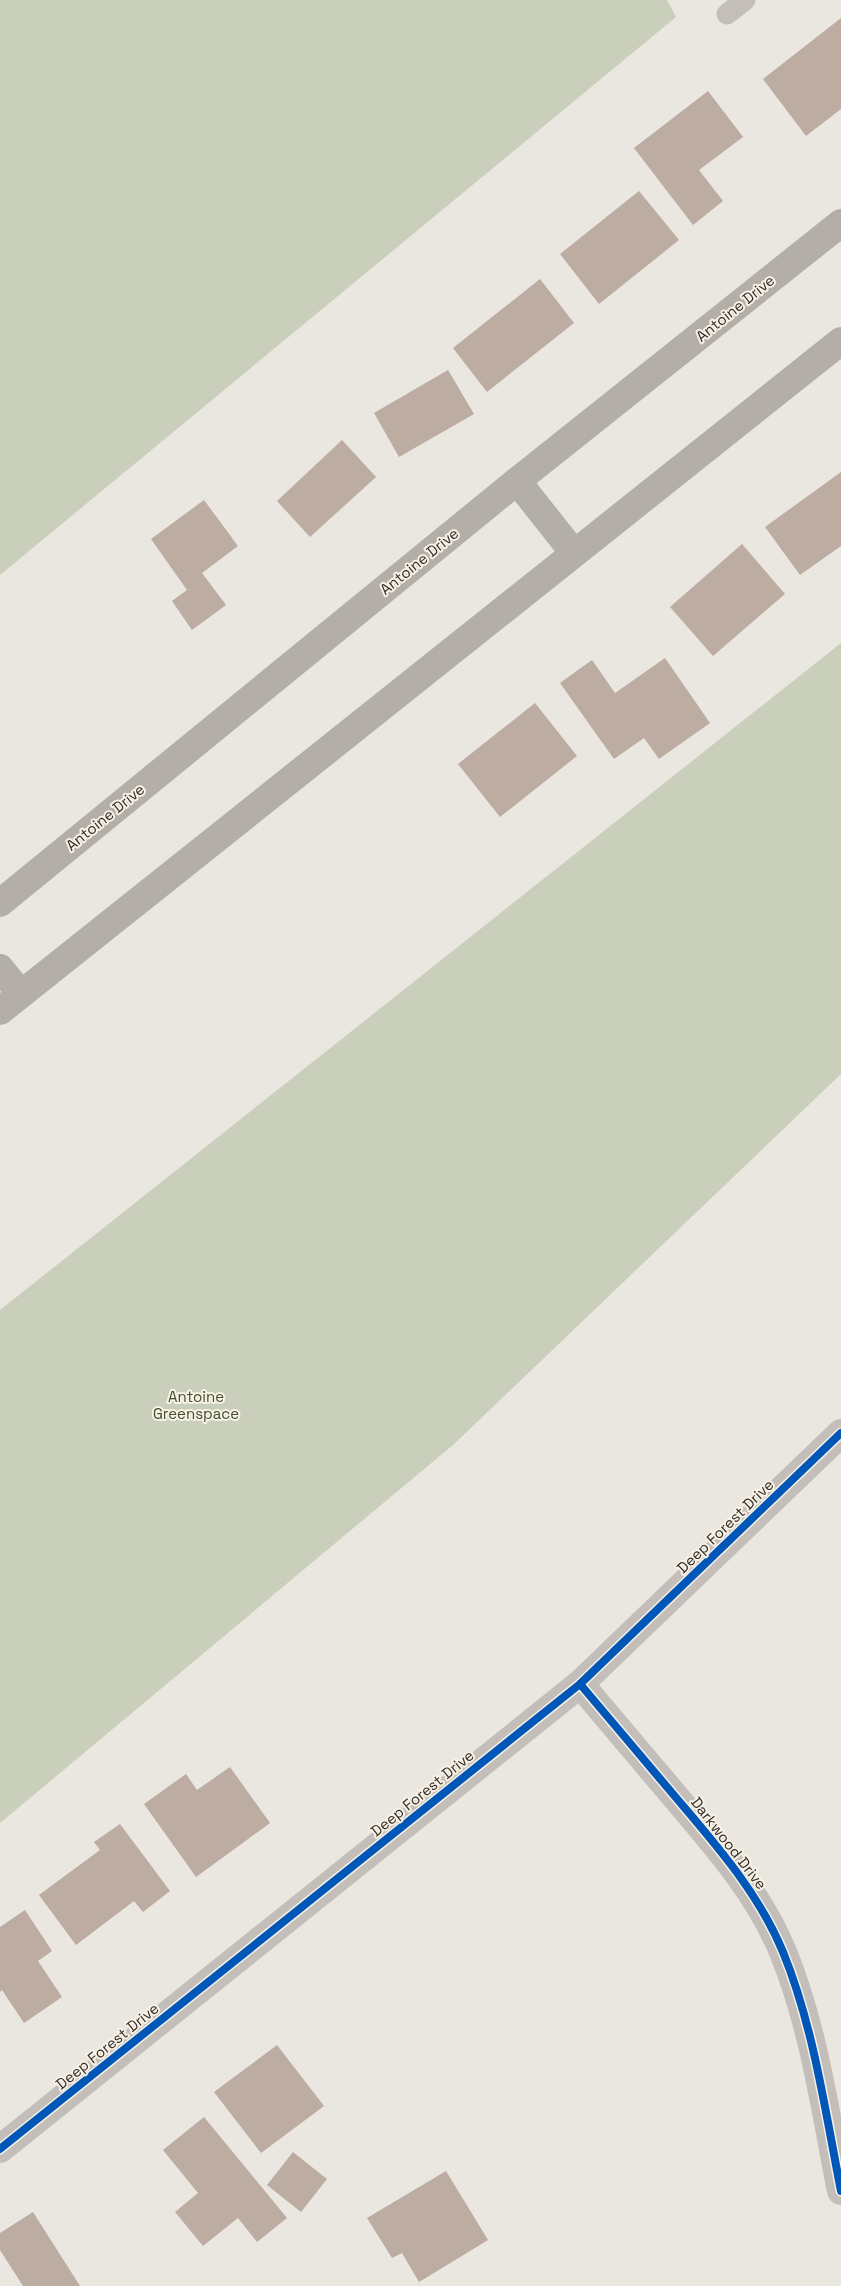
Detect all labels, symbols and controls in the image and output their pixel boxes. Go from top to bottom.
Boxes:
street label: Antoine Drive [692,270,778,346]
street label: Antoine Drive [376,523,462,599]
street label: Antoine Drive [62,779,148,855]
park label: Antoine Greenspace [153,1387,239,1423]
street label: Deep Forest Drive [673,1475,777,1577]
street label: Deep Forest Drive [367,1746,477,1840]
street label: Darkwood Drive [687,1793,771,1893]
street label: Deep Forest Drive [52,1999,162,2093]

